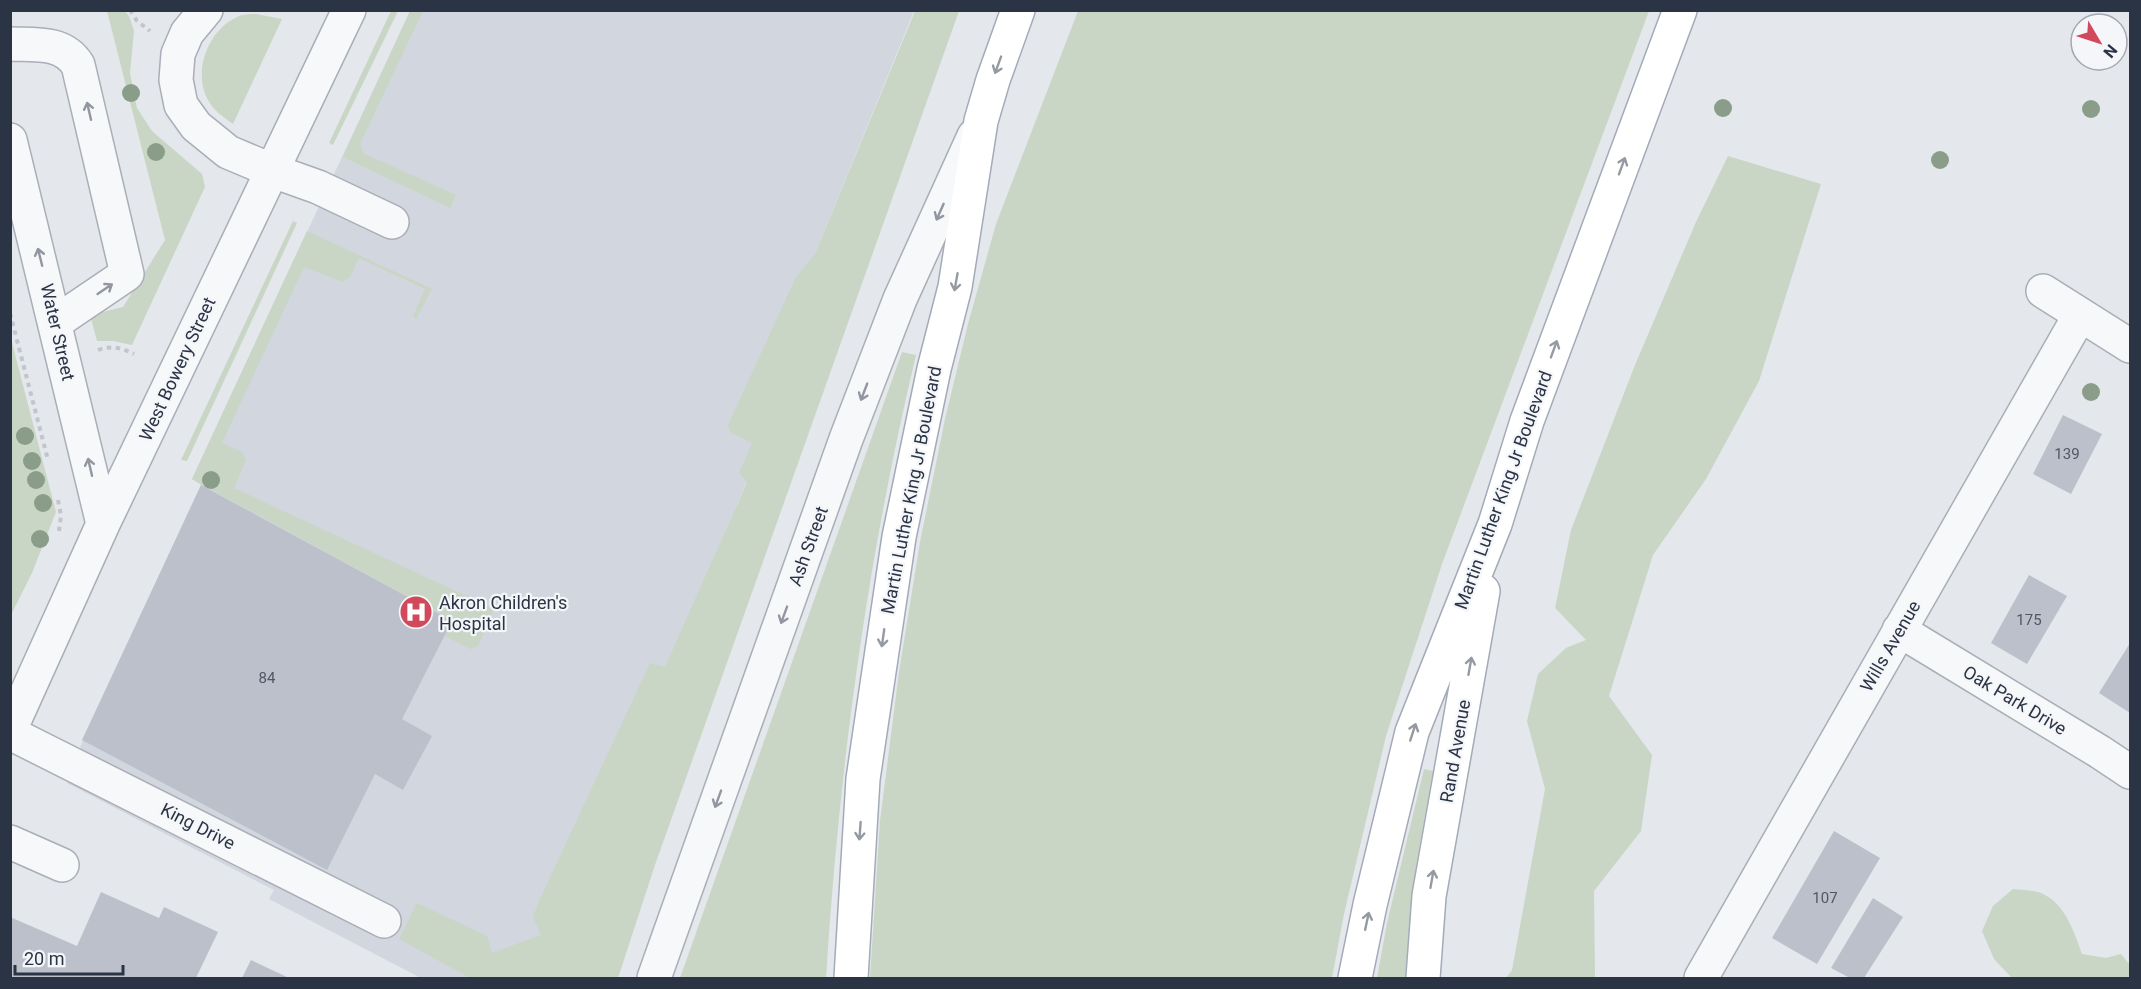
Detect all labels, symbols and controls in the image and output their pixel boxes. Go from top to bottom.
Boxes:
north arrow [2069,12,2129,72]
text: N [2099,41,2121,61]
one-way arrow [992,55,1003,74]
one-way arrow [82,102,94,121]
one-way arrow [1617,158,1628,176]
one-way arrow [933,203,945,221]
one-way arrow [33,248,45,267]
one-way arrow [950,272,961,292]
street label: Water Street [37,281,79,383]
one-way arrow [96,283,112,295]
street label: West Bowery Street [134,294,220,444]
one-way arrow [1549,340,1560,359]
street label: Martin Luther King Jr Boulevard [877,364,945,616]
street label: Martin Luther King Jr Boulevard [1450,368,1556,612]
one-way arrow [858,382,869,401]
house number: 139 [2054,445,2080,463]
one-way arrow [84,458,96,477]
street label: Ash Street [784,503,832,589]
place label: Akron Children's Hospital [439,592,567,634]
hospital icon: Akron Children's Hospital [398,594,434,630]
street label: Wills Avenue [1855,597,1925,695]
one-way arrow [777,605,788,624]
house number: 175 [2016,611,2042,629]
one-way arrow [877,627,888,647]
one-way arrow [1464,656,1475,676]
street label: Oak Park Drive [1959,661,2071,739]
house number: 84 [259,669,276,687]
street label: Rand Avenue [1436,698,1474,804]
one-way arrow [1408,723,1419,742]
one-way arrow [712,789,723,808]
street label: King Drive [157,798,239,854]
one-way arrow [854,821,865,841]
one-way arrow [1427,869,1438,889]
house number: 107 [1812,889,1838,907]
one-way arrow [1362,912,1373,931]
scale bar [15,938,123,976]
text: 20 m [24,948,64,969]

